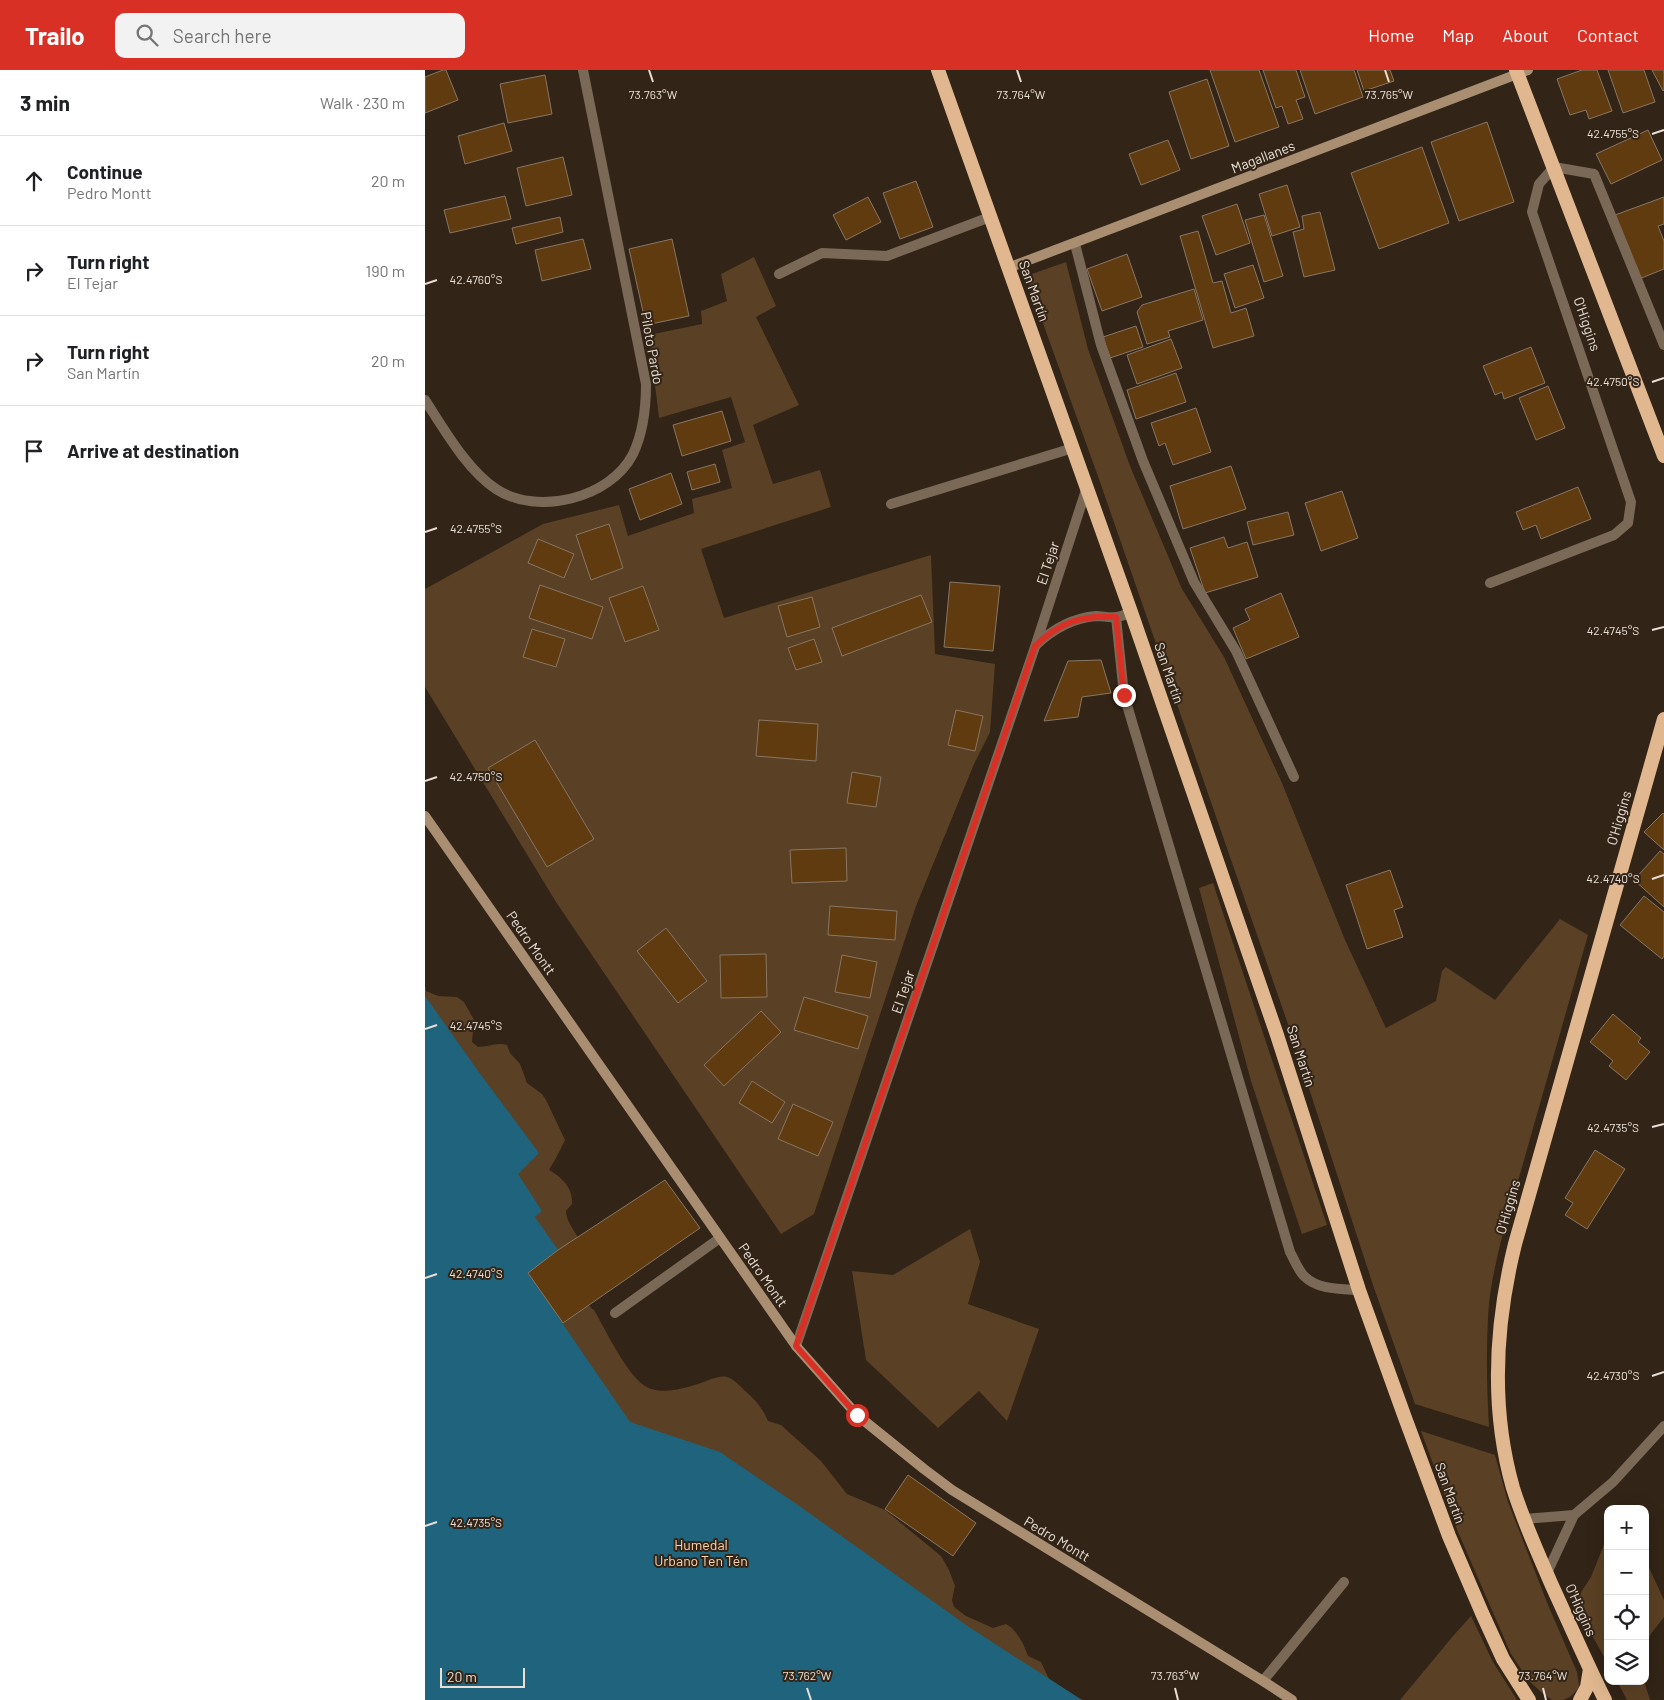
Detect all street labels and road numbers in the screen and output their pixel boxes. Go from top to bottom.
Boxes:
street label: Magallanes [1229,137,1297,176]
street label: San Martín [1016,258,1053,324]
street label: O'Higgins [1570,295,1605,353]
street label: Piloto Pardo [638,310,667,386]
street label: El Tejar [1033,539,1063,587]
street label: San Martín [1151,640,1188,706]
street label: O'Higgins [1603,788,1634,847]
street label: Pedro Montt [503,908,560,978]
street label: El Tejar [887,968,918,1016]
street label: San Martín [1284,1023,1319,1089]
street label: O'Higgins [1492,1177,1523,1236]
street label: Pedro Montt [735,1240,792,1310]
street label: San Martín [1432,1460,1469,1526]
street label: Pedro Montt [1021,1512,1093,1565]
street label: O'Higgins [1562,1581,1601,1639]

